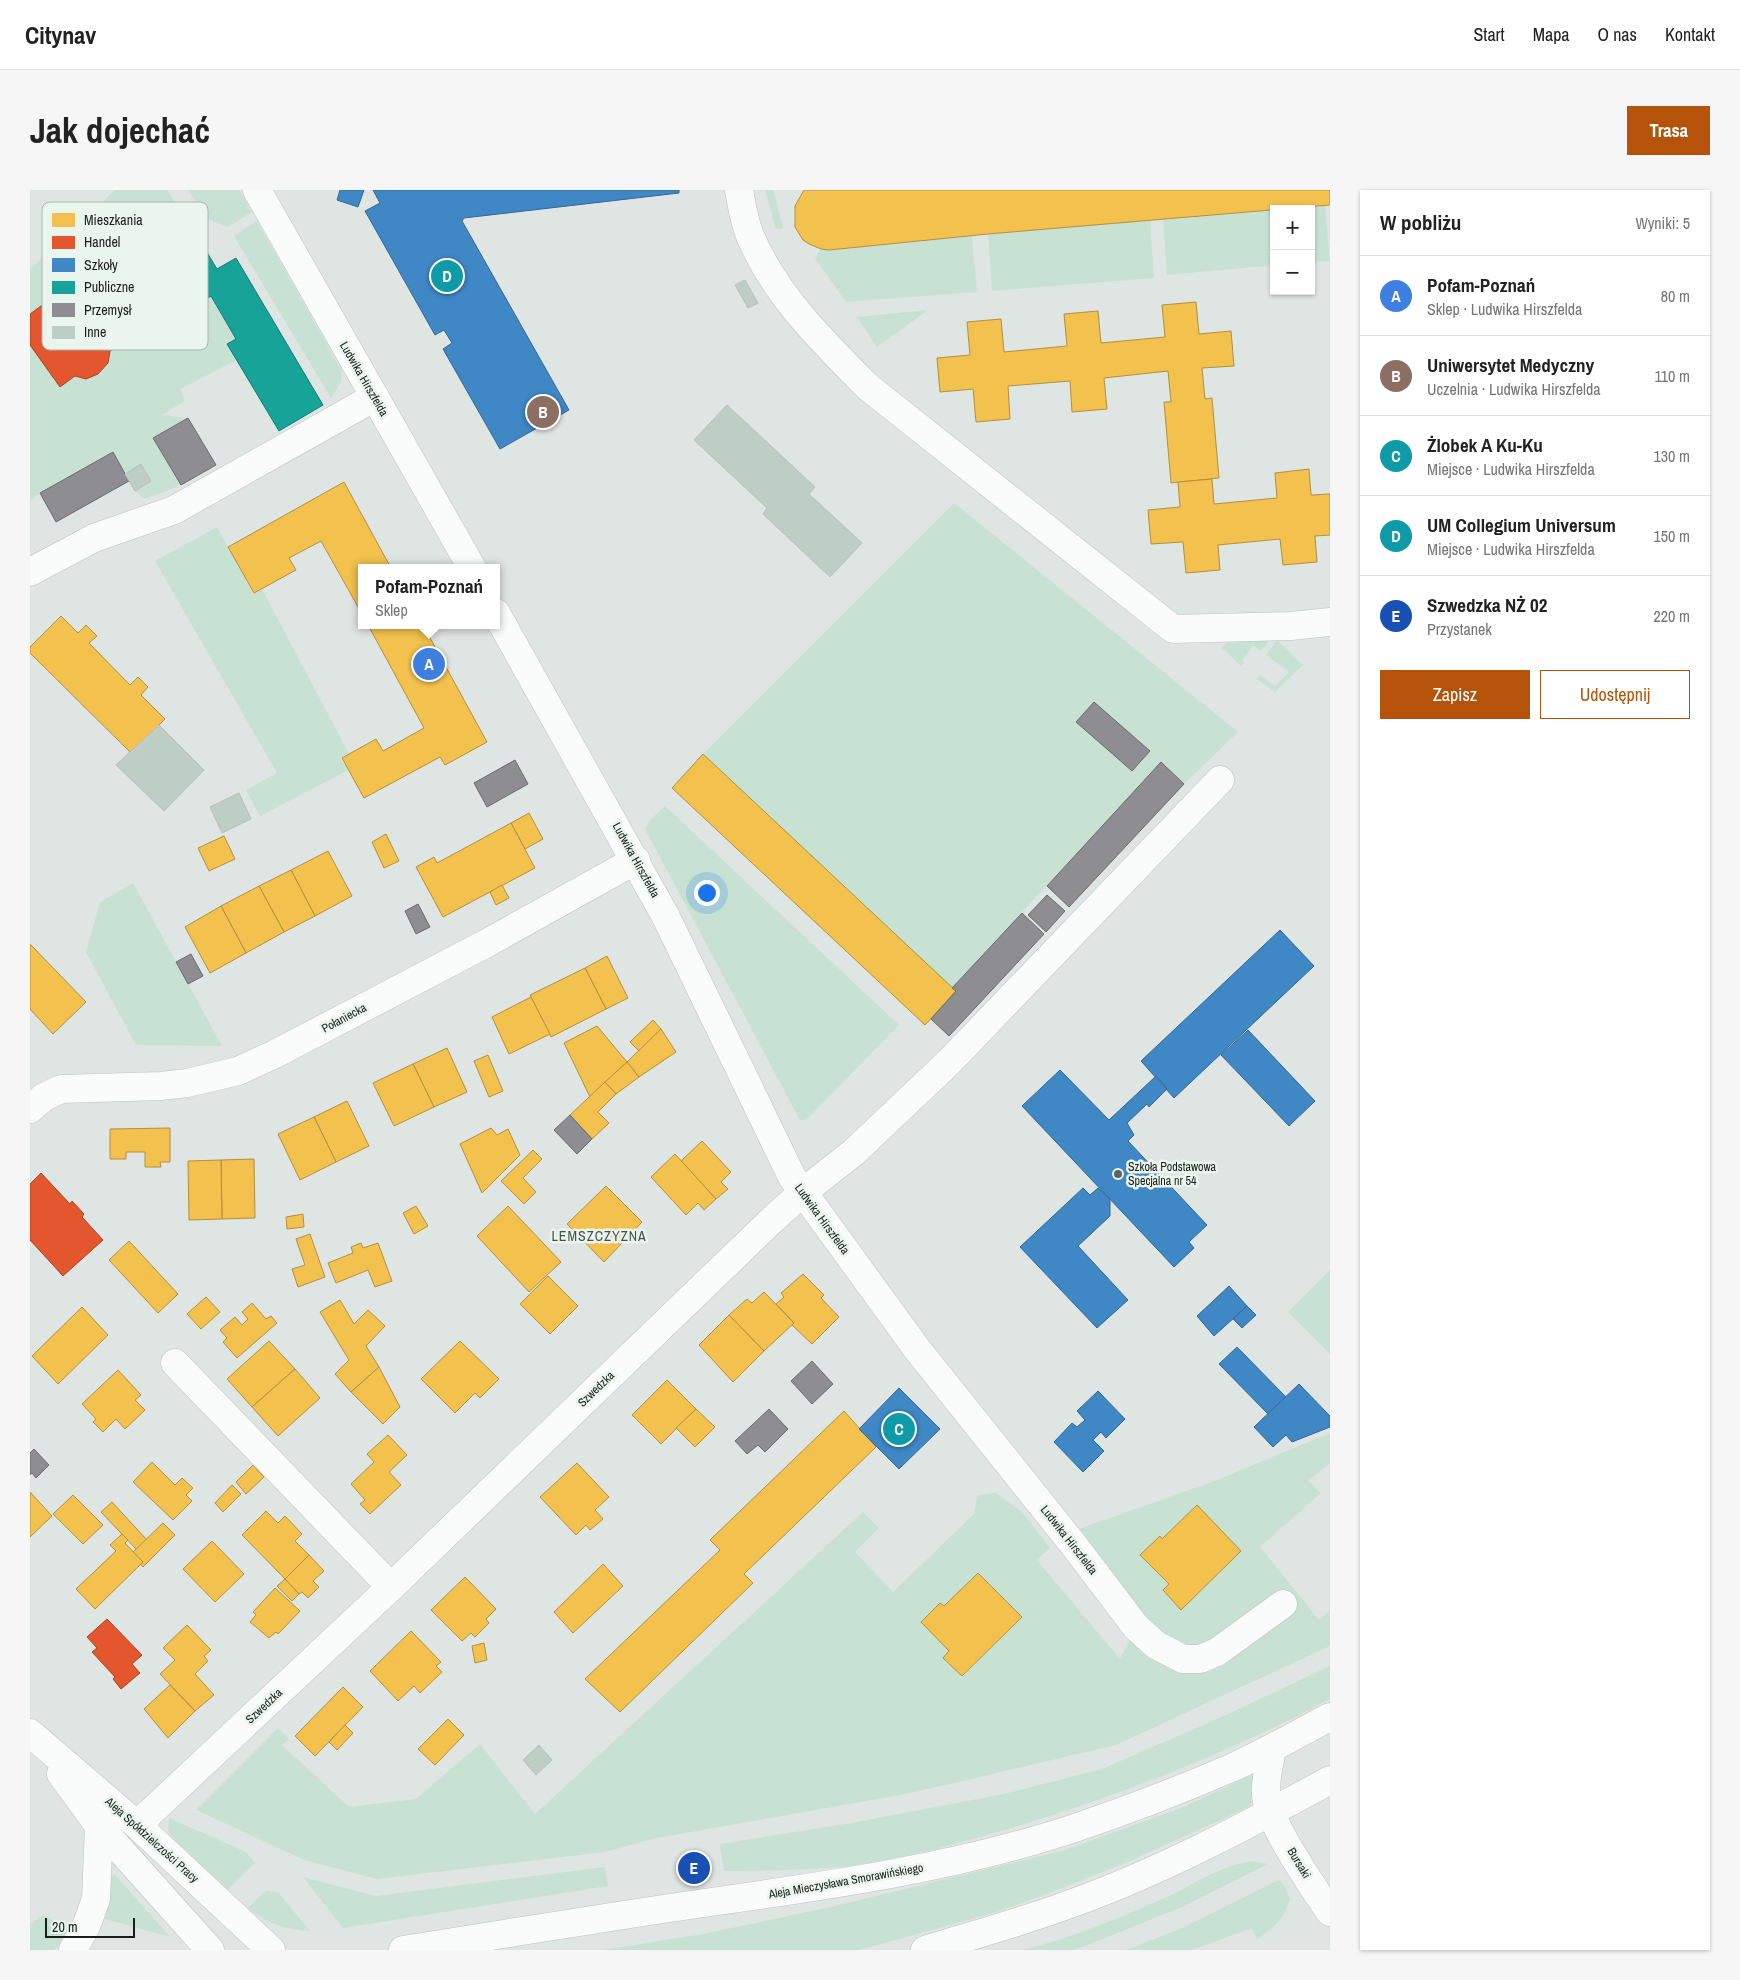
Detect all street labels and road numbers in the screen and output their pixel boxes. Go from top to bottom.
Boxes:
street label: Ludwika Hirszfelda [336,339,392,420]
street label: Ludwika Hirszfelda [609,820,664,901]
street label: Połaniecka [319,999,370,1036]
street label: Ludwika Hirszfelda [791,1180,853,1258]
street label: Szwedzka [574,1367,618,1410]
street label: Ludwika Hirszfelda [1037,1502,1101,1578]
street label: Szwedzka [242,1685,286,1727]
street label: Aleja Spółdzielczości Pracy [101,1793,202,1886]
street label: Bursaki [1284,1845,1314,1881]
street label: Aleja Mieczysława Smorawińskiego [766,1859,925,1903]

